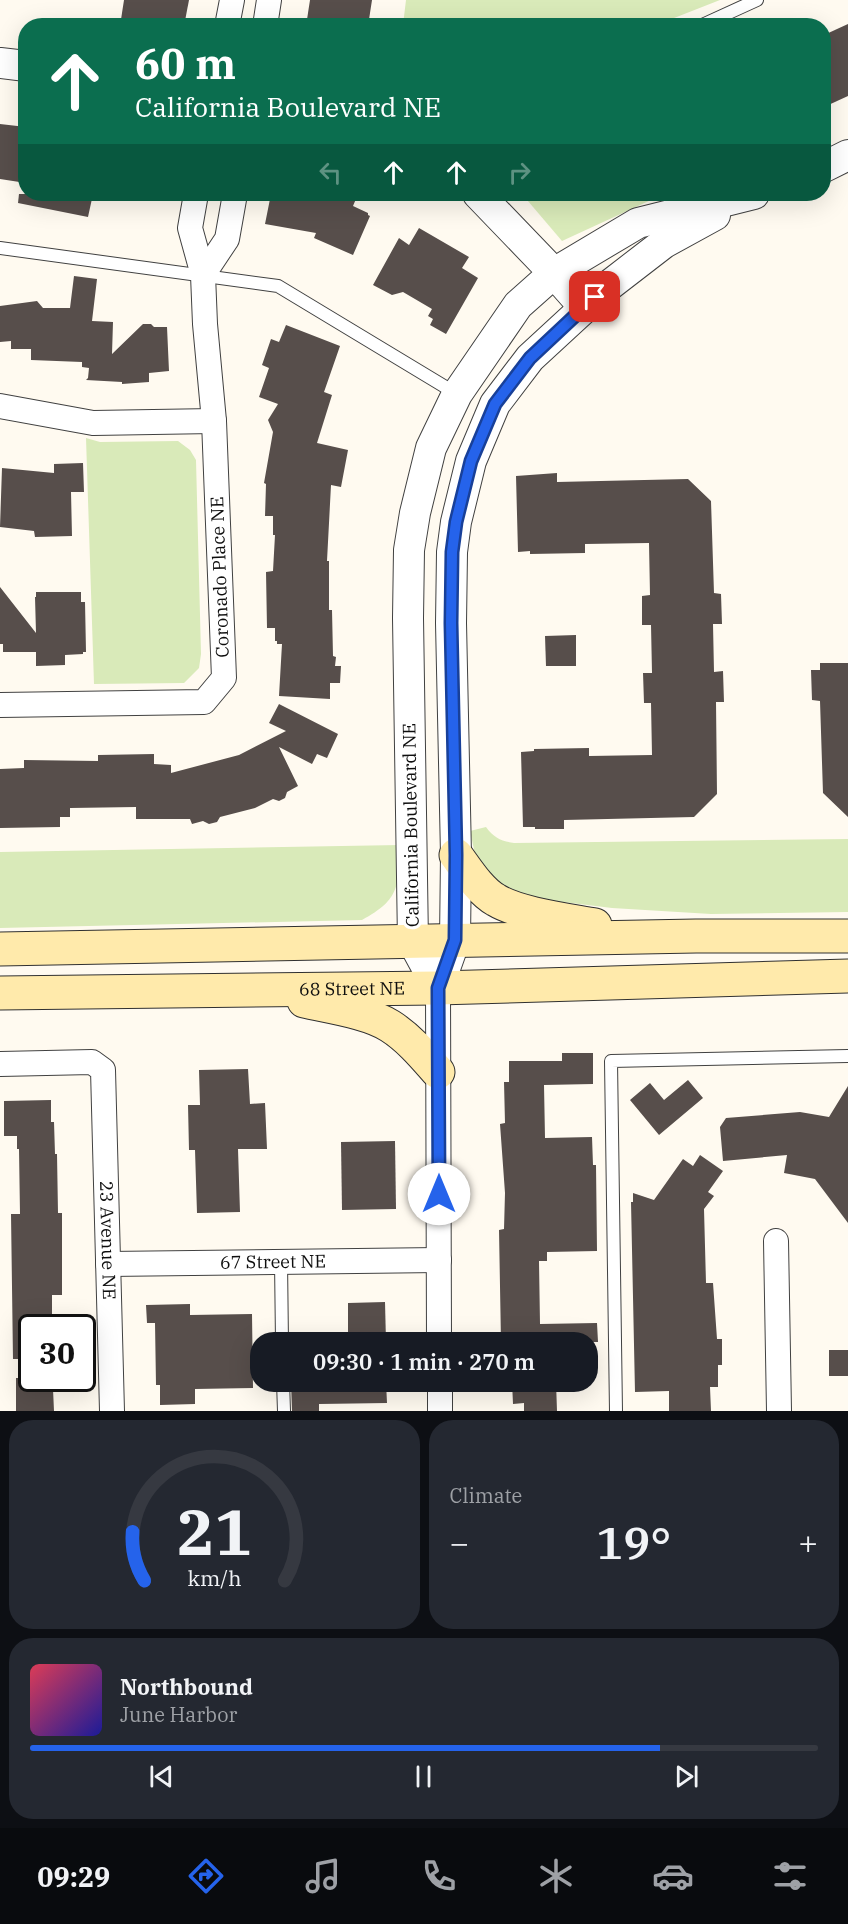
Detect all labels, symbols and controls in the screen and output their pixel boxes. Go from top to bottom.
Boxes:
text: 60 m [135,36,236,91]
icon: ahead [36,42,114,120]
text: California Boulevard NE [135,89,441,124]
icon: left [314,156,347,189]
icon: ahead [377,156,410,189]
icon: ahead [440,156,473,189]
icon: right [503,156,536,189]
pin [569,271,620,322]
icon: arrive [578,280,611,313]
street label: Coronado Place NE [205,496,234,658]
street label: California Boulevard NE [397,723,424,927]
street label: 68 Street NE [299,976,405,1001]
position arrow [407,1162,471,1226]
street label: 23 Avenue NE [95,1181,121,1300]
street label: 67 Street NE [220,1249,326,1274]
speed limit sign: 30 [18,1314,96,1392]
text: 09:30 · 1 min · 270 m [313,1347,535,1376]
text: Climate [450,1482,522,1509]
text: 21 [177,1491,252,1572]
text: 19° [596,1513,671,1571]
text: − [450,1521,469,1564]
text: + [798,1521,818,1564]
text: km/h [187,1565,241,1593]
text: Northbound [120,1672,253,1701]
text: June Harbor [120,1701,237,1728]
icon: previous [145,1760,178,1793]
icon: pause [407,1760,440,1793]
icon: next [670,1760,703,1793]
icon: directions [185,1855,227,1897]
icon: music [302,1855,344,1897]
icon: phone [418,1855,460,1897]
icon: climate [535,1855,577,1897]
icon: car [652,1855,694,1897]
icon: filters [769,1855,811,1897]
text: 09:29 [37,1859,110,1894]

